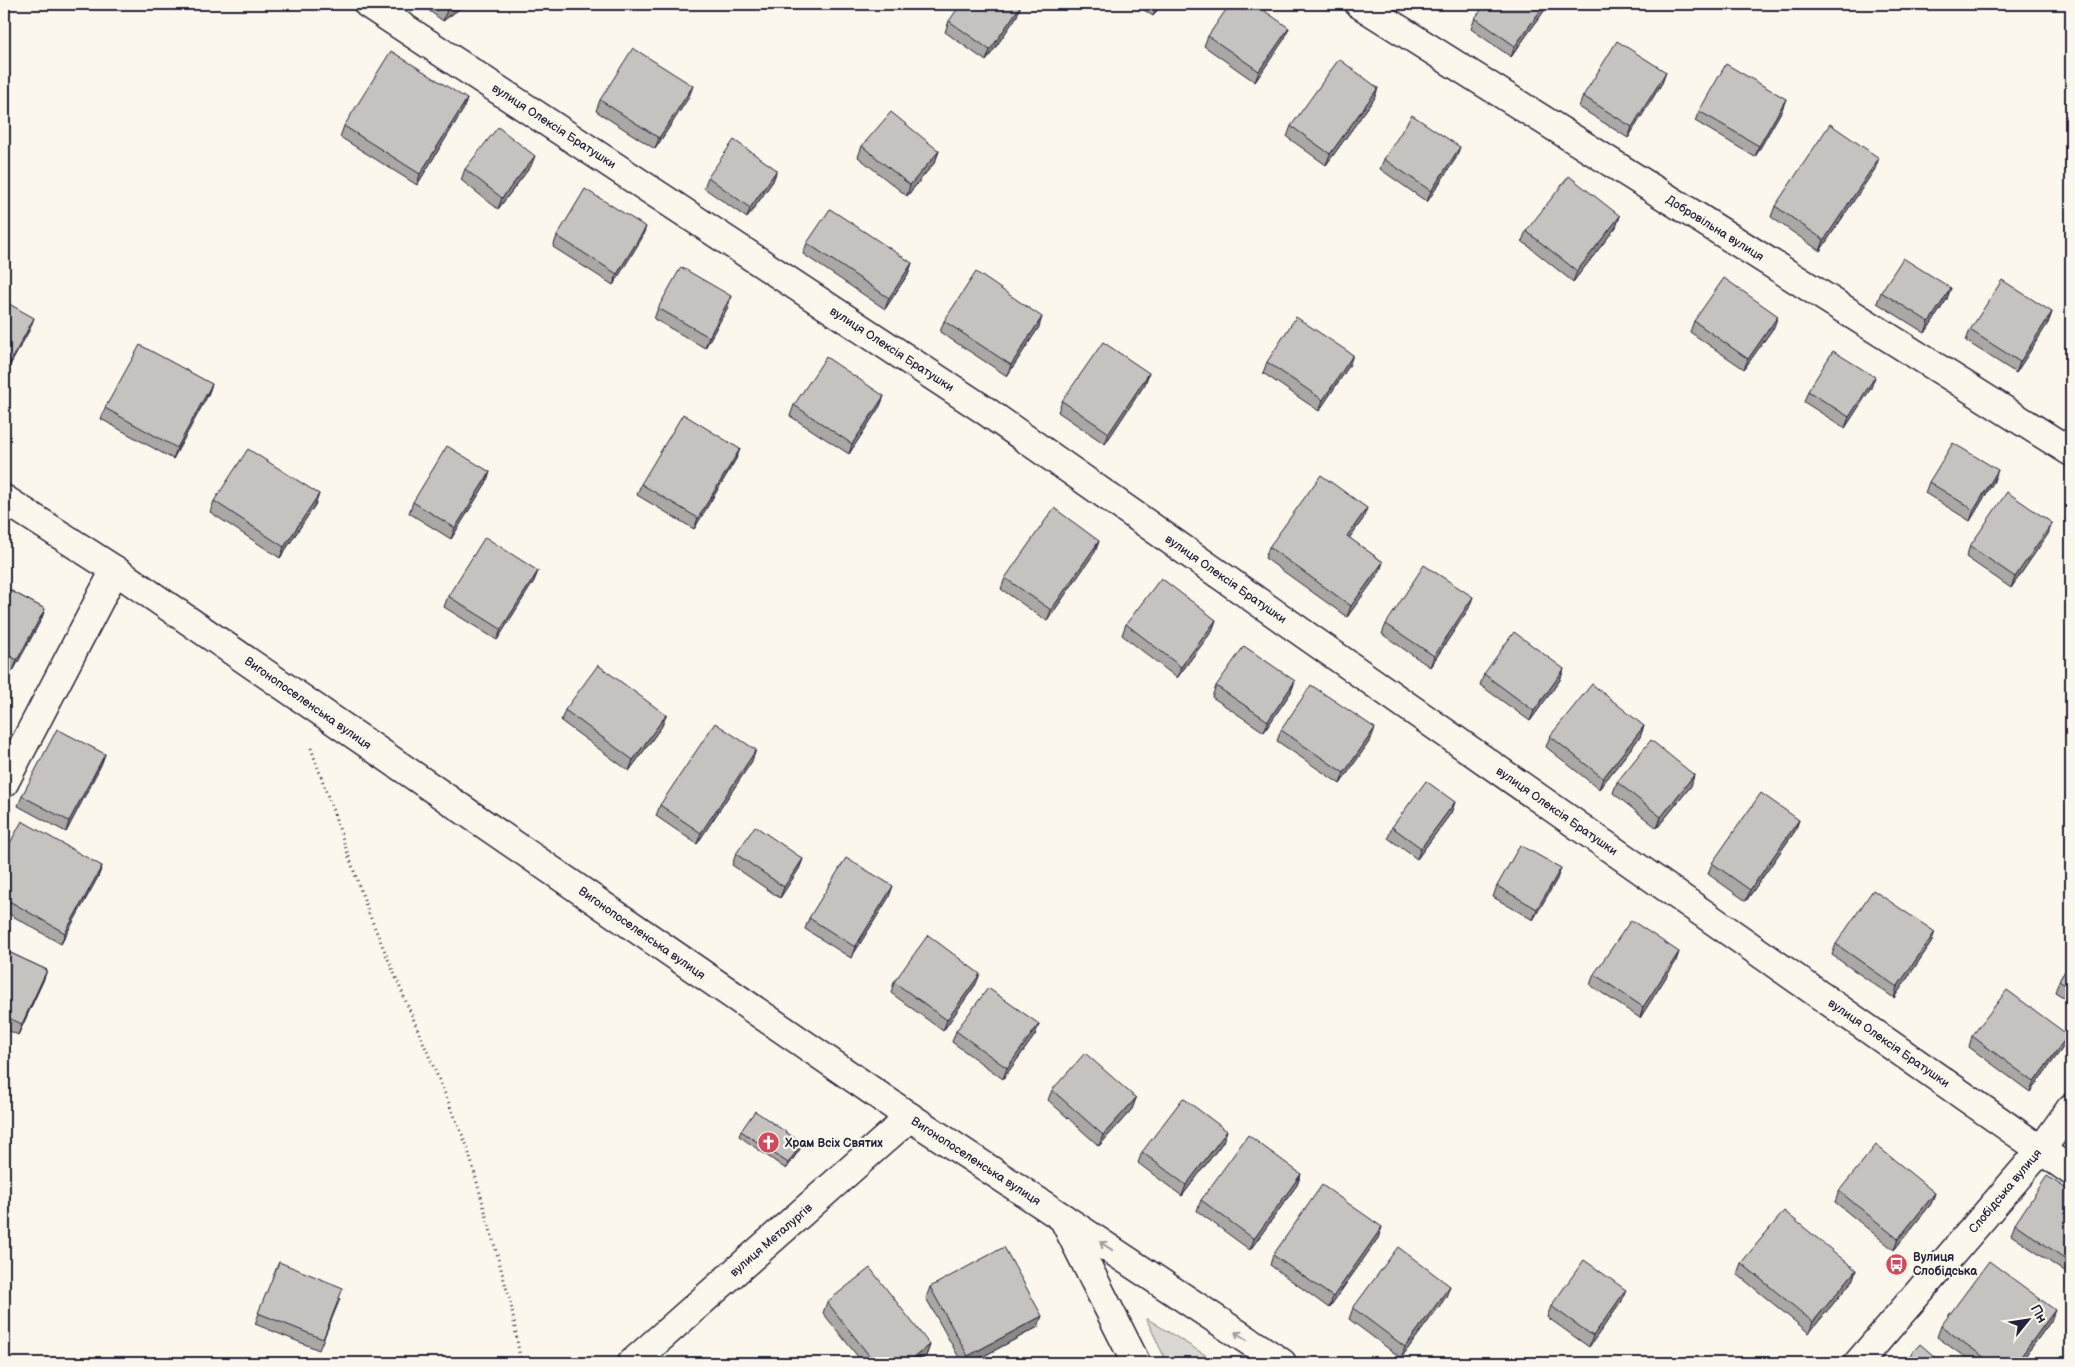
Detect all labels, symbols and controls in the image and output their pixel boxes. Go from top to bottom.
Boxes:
street label: вулиця Олексія Братушки [489,81,619,172]
street label: Добровільна вулиця [1663,192,1767,265]
street label: вулиця Олексія Братушки [827,304,957,395]
street label: вулиця Олексія Братушки [1162,532,1289,627]
street label: Вигонопоселенська вулиця [241,654,374,753]
street label: вулиця Олексія Братушки [1493,764,1620,859]
street label: Вигонопоселенська вулиця [575,884,708,983]
street label: вулиця Олексія Братушки [1825,996,1952,1091]
street label: Вигонопоселенська вулиця [908,1114,1044,1209]
church icon: Храм Всіх Святих [757,1131,781,1155]
place label: Храм Всіх Святих [784,1136,883,1151]
street label: Слобідська вулиця [1966,1146,2045,1237]
street label: вулиця Металургів [727,1200,816,1280]
one-way arrow [1099,1241,1113,1252]
place label: Вулиця Слобідська [1913,1250,1978,1279]
bus stop icon: Вулиця Слобідська [1885,1252,1909,1276]
north arrow [2002,1294,2052,1344]
text: Пн [2027,1301,2051,1326]
one-way arrow [1235,1331,1249,1341]

